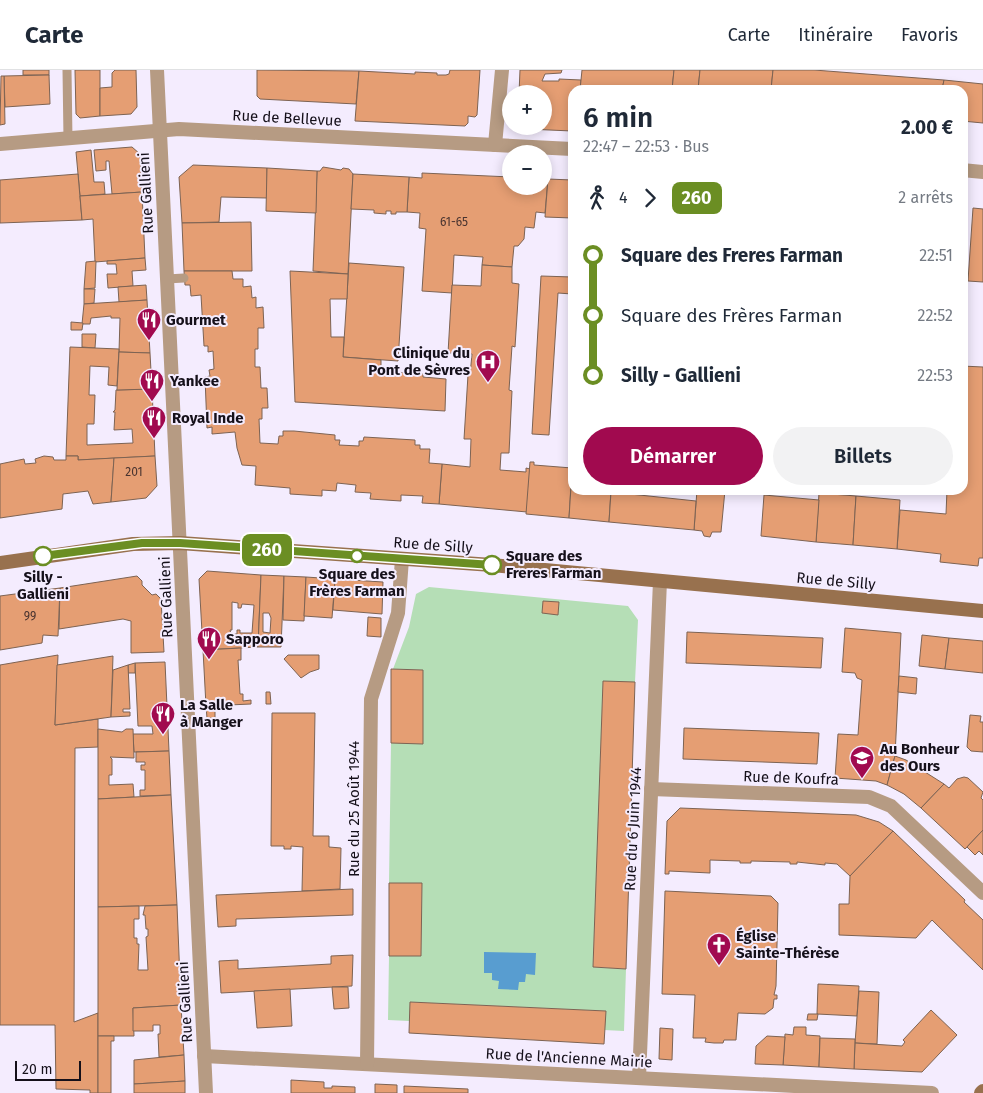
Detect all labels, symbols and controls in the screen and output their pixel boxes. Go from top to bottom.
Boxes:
text: Carte [25,21,83,49]
text: Carte [728,24,770,46]
text: Itinéraire [798,24,873,46]
text: Favoris [901,24,958,46]
map controls [502,85,552,195]
button: + [502,85,552,135]
text: 6 min [583,101,653,134]
street label: Rue de Bellevue [232,106,342,130]
text: 2.00 € [901,116,953,139]
text: 22:47 – 22:53 · Bus [583,137,709,156]
button: − [502,145,552,195]
street label: Rue Gallieni [135,152,157,234]
icon: walk [583,184,611,212]
icon: forward [636,184,664,212]
text: 260 [682,187,712,209]
text: 4 [619,188,628,207]
text: 2 arrêts [898,188,953,207]
house number: 61-65 [440,215,468,229]
text: Square des Freres Farman [621,244,843,267]
text: 22:51 [919,246,953,265]
text: Square des Frères Farman [621,304,842,327]
text: 22:52 [918,306,953,325]
restaurant icon: Gourmet [136,307,162,341]
place label: Gourmet [166,311,226,329]
place label: Clinique du Pont de Sèvres [368,344,470,379]
hospital icon: Clinique du Pont de Sèvres [475,349,501,383]
text: Silly - Gallieni [621,364,741,387]
text: 22:53 [917,366,953,385]
restaurant icon: Yankee [139,368,165,402]
place label: Yankee [169,372,219,390]
restaurant icon: Royal Inde [141,405,167,439]
place label: Royal Inde [172,409,244,427]
button: Démarrer [583,427,763,485]
button: Billets [773,427,953,485]
house number: 201 [125,465,143,479]
street label: Rue de Silly [393,533,474,557]
line badge: 260 [238,534,296,566]
text: 260 [252,539,282,561]
marker: Silly - Gallieni [33,546,53,566]
place label: Square des Freres Farman [506,547,601,582]
marker: Square des Frères Farman [350,549,364,563]
marker: Square des Freres Farman [482,555,502,575]
street label: Rue Gallieni [156,556,176,638]
place label: Square des Frères Farman [309,565,405,600]
place label: Silly - Gallieni [17,568,69,603]
street label: Rue de Silly [796,569,877,593]
house number: 99 [24,609,36,623]
restaurant icon: Sapporo [196,626,222,660]
place label: Sapporo [226,630,284,648]
place label: La Salle à Manger [180,696,244,731]
restaurant icon: La Salle à Manger [150,701,176,735]
place label: Au Bonheur des Ours [879,740,960,775]
street label: Rue du 25 Août 1944 [345,741,363,877]
school or university icon: Au Bonheur des Ours [849,745,875,779]
street label: Rue du 6 Juin 1944 [621,767,645,891]
street label: Rue de Koufra [743,767,839,789]
place label: Église Sainte-Thérèse [736,927,839,962]
church icon: Église Sainte-Thérèse [706,932,732,966]
street label: Rue Gallieni [174,961,196,1043]
street label: Rue de l'Ancienne Mairie [485,1045,653,1071]
scale bar [15,1058,81,1081]
text: 20 m [22,1061,52,1078]

